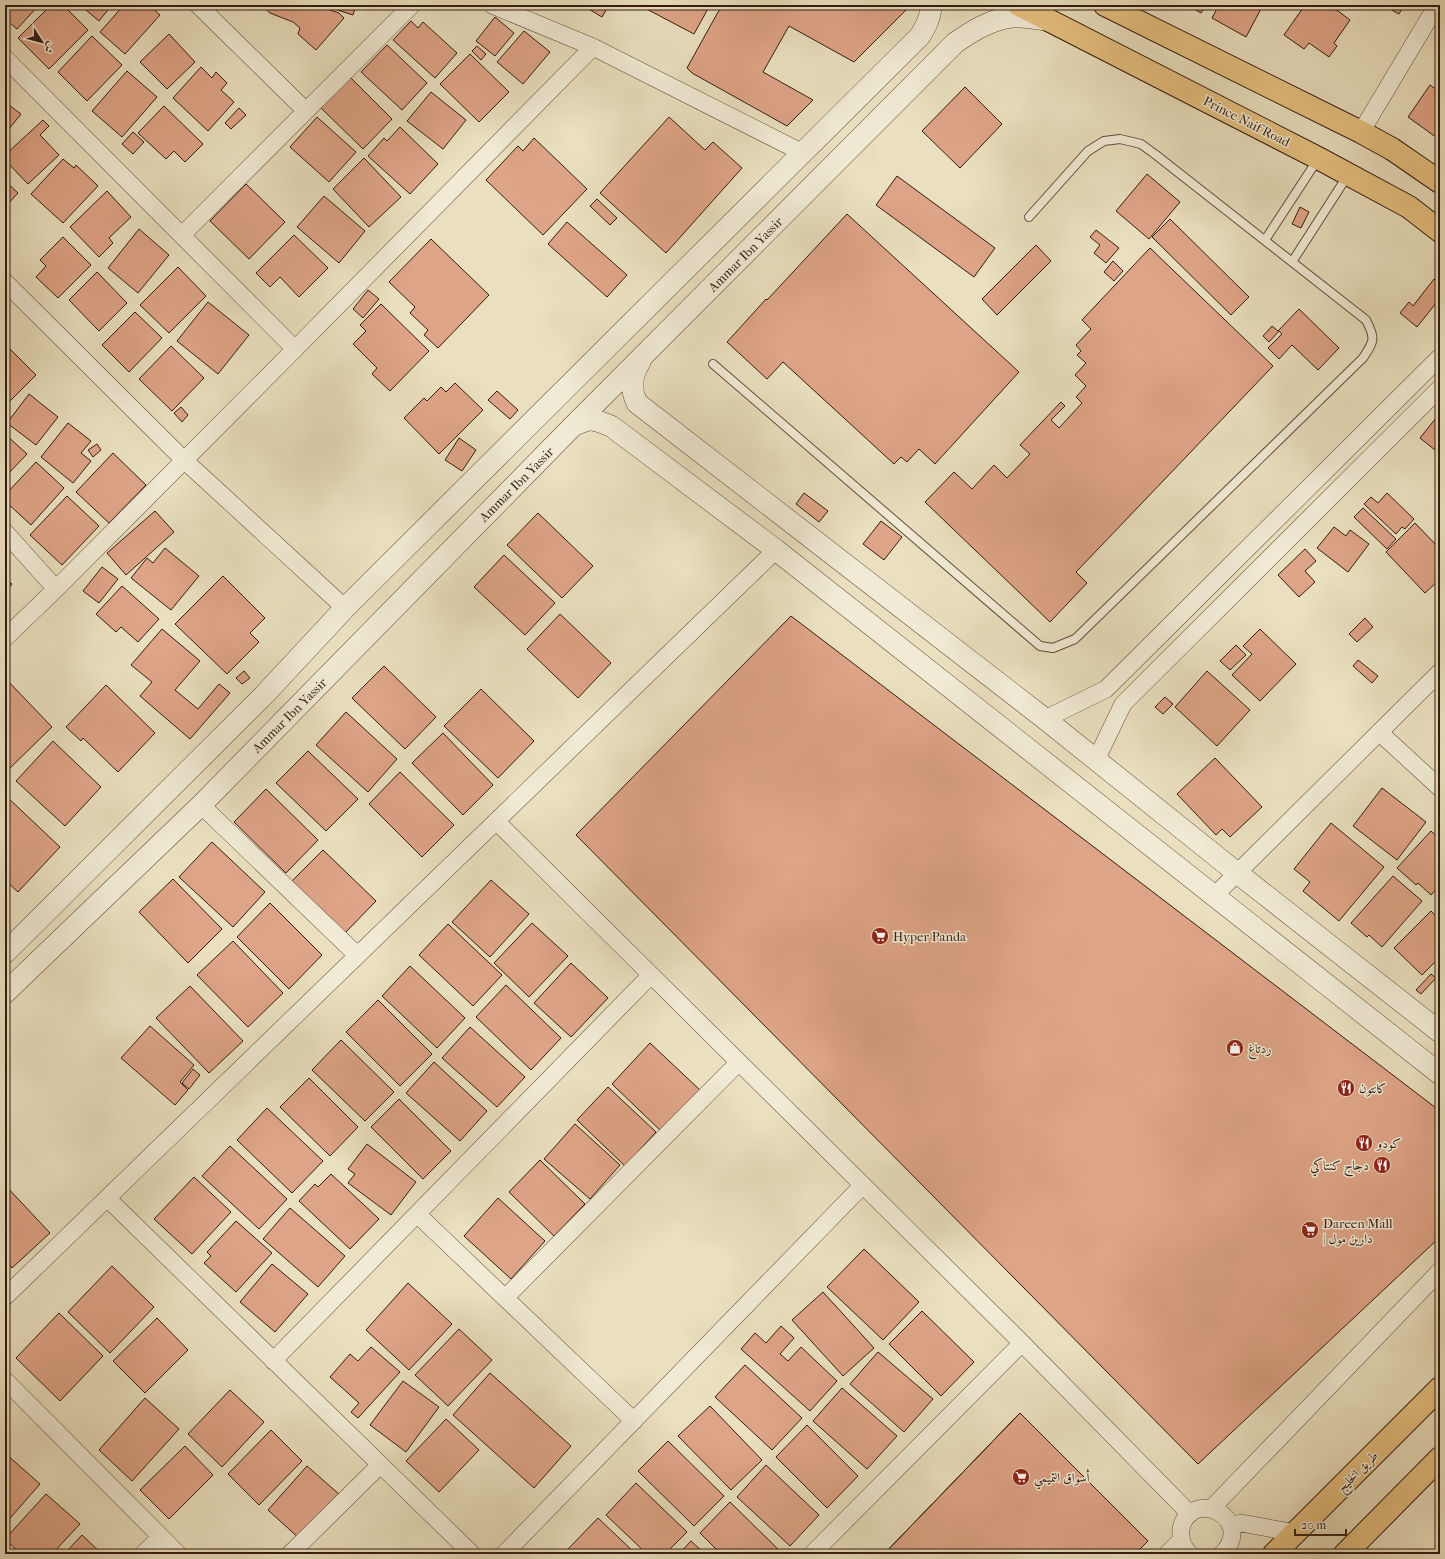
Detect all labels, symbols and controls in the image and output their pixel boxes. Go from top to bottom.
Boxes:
north arrow [22,22,62,62]
text: ش [41,39,58,56]
street label: Prince Naif Road [1201,93,1293,150]
street label: Ammar Ibn Yassir [704,214,786,295]
street label: Ammar Ibn Yassir [475,444,557,525]
street label: Ammar Ibn Yassir [248,675,330,756]
supermarket icon: Hyper Panda [870,926,890,946]
place label: Hyper Panda [893,929,967,944]
shop icon: ردتاغ [1225,1038,1245,1058]
place label: ردتاغ [1248,1041,1272,1060]
restaurant icon: كانتون [1336,1078,1356,1098]
place label: كانتون [1359,1081,1387,1097]
restaurant icon: كودو [1354,1133,1374,1153]
place label: كودو [1375,1136,1401,1152]
restaurant icon: دجاج كنتاكي [1372,1155,1392,1175]
place label: دجاج كنتاكي [1310,1157,1369,1177]
place label: Dareen Mall | دارين مول [1323,1216,1393,1247]
supermarket icon: Dareen Mall | دارين مول [1300,1220,1320,1240]
street label: طريق الخليج [1334,1448,1384,1498]
supermarket icon: أسواق التميمي [1011,1467,1031,1487]
place label: أسواق التميمي [1034,1469,1090,1490]
scale bar [1295,1511,1346,1537]
text: 20 m [1301,1518,1326,1532]

